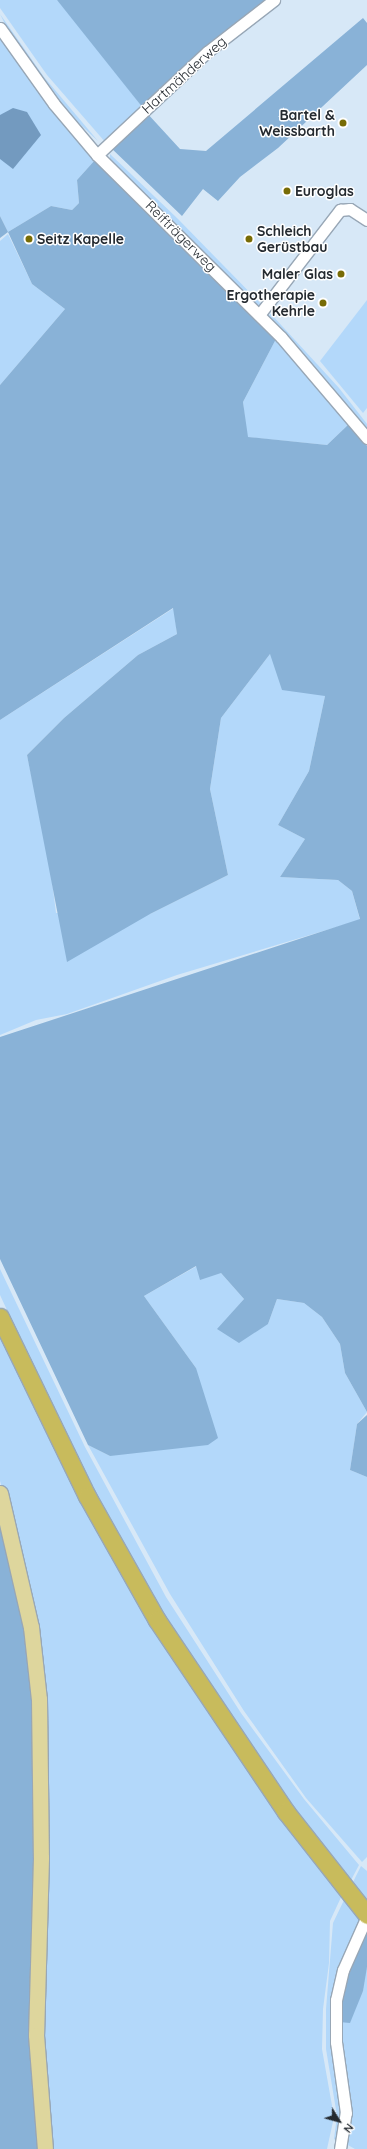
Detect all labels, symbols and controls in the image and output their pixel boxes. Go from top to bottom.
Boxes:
street label: Hartmähderweg [138,33,230,117]
place label: Bartel & Weissbarth [259,107,335,140]
marker: Bartel & Weissbarth [338,118,348,128]
place label: Euroglas [295,183,354,199]
marker: Euroglas [282,186,292,196]
street label: Reifträgerweg [142,197,220,275]
place label: Schleich Gerüstbau [257,223,327,256]
place label: Seitz Kapelle [37,231,124,247]
marker: Seitz Kapelle [24,234,34,244]
marker: Schleich Gerüstbau [244,234,254,244]
place label: Maler Glas [262,266,333,282]
marker: Maler Glas [336,269,346,279]
place label: Ergotherapie Kehrle [226,287,315,320]
marker: Ergotherapie Kehrle [318,298,328,308]
north arrow [319,2101,359,2141]
text: N [341,2121,357,2136]

